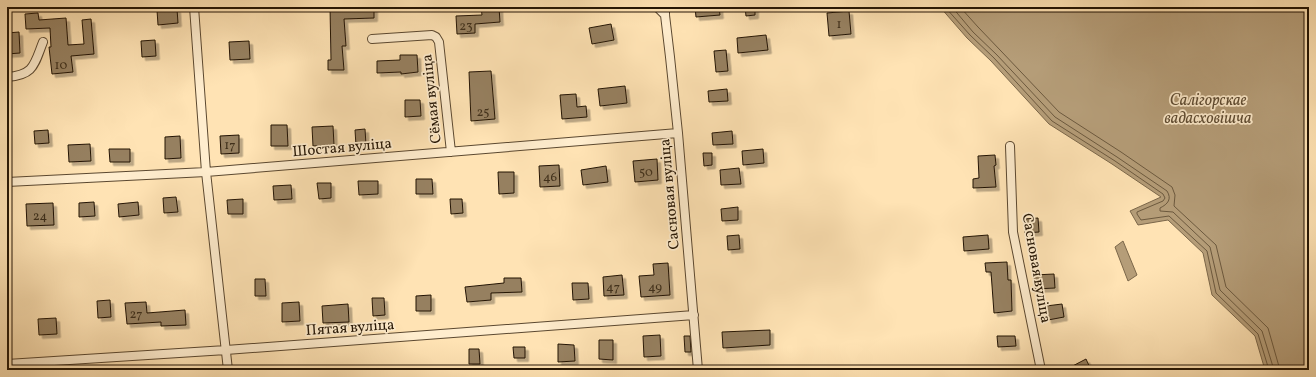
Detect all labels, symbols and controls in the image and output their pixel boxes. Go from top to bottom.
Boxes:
house number: 1 [836,16,842,34]
house number: 23 [459,18,473,36]
street label: Сёмая вуліца [417,53,448,145]
house number: 10 [55,57,68,75]
water label: Салігорскае вадасховішча [1164,90,1252,130]
house number: 25 [476,104,490,122]
street label: Шостая вуліца [291,134,393,163]
house number: 17 [224,137,236,155]
street label: Сасновая вуліца [655,138,686,250]
house number: 50 [639,164,653,182]
house number: 46 [543,169,558,187]
house number: 24 [33,208,47,226]
street label: Сасновая вуліца [1016,212,1056,325]
house number: 47 [606,279,620,297]
house number: 49 [648,279,662,297]
house number: 27 [130,306,142,324]
street label: Пятая вуліца [305,315,395,342]

